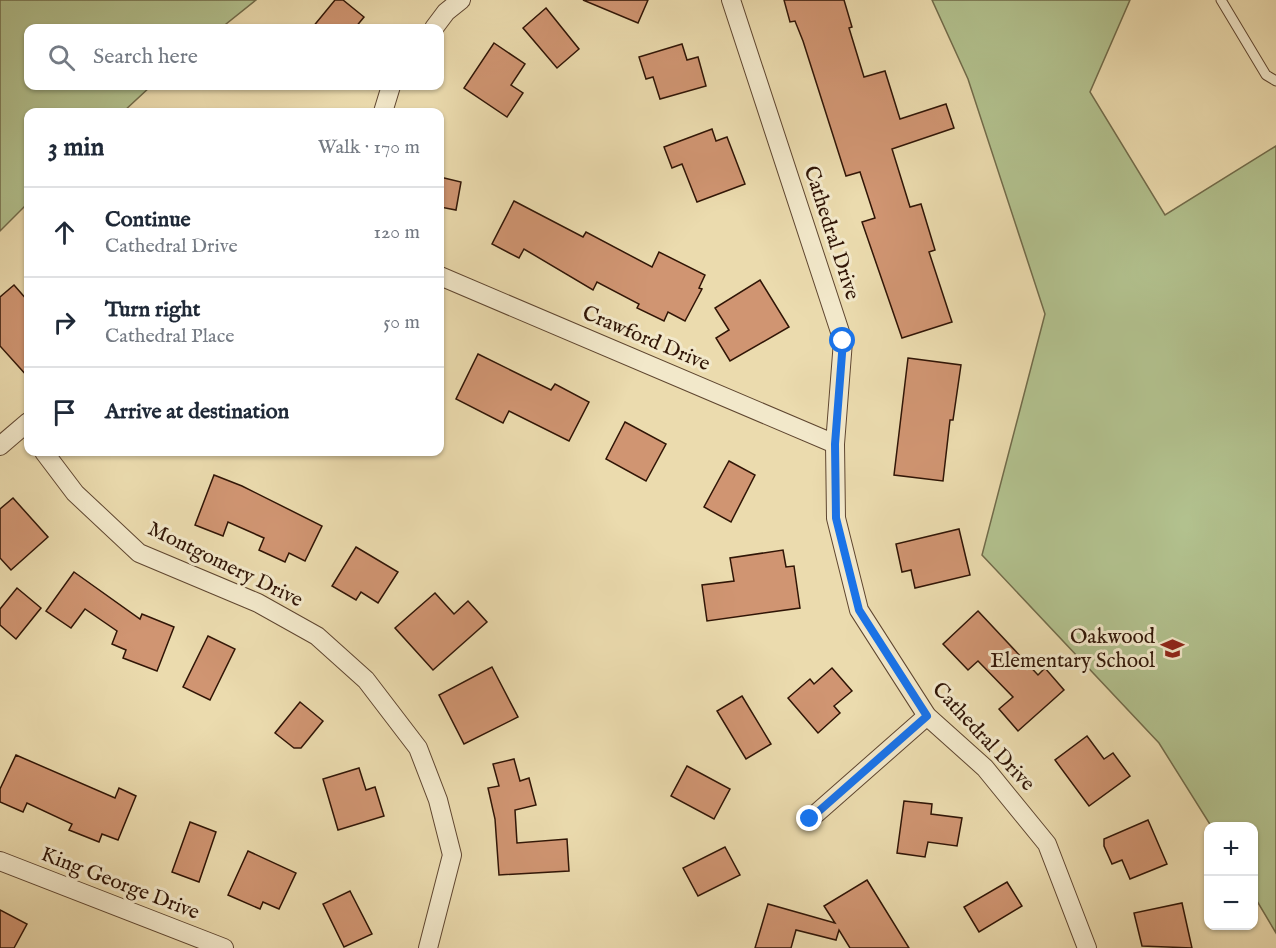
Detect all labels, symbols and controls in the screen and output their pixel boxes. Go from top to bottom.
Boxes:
search box [24,24,444,90]
icon: search [45,41,78,74]
text: Search here [93,43,198,71]
text: 3 min [48,131,104,164]
text: Walk · 170 m [318,135,420,160]
street label: Cathedral Drive [797,163,865,304]
text: Continue [105,206,191,234]
icon: ahead [48,216,81,249]
text: 120 m [374,220,420,245]
text: Cathedral Drive [105,234,238,259]
text: Turn right [105,296,200,324]
street label: Crawford Drive [578,300,714,378]
icon: right [48,306,81,339]
text: 50 m [383,310,420,335]
text: Cathedral Place [105,324,235,349]
route start [829,327,855,353]
icon: arrive [48,396,81,429]
text: Arrive at destination [105,398,289,426]
street label: Montgomery Drive [143,516,307,614]
place label: Oakwood Elementary School [990,624,1156,675]
school or university icon: Oakwood Elementary School [1160,636,1186,662]
street label: Cathedral Drive [926,677,1041,797]
route end [796,805,822,831]
map controls [1204,822,1258,930]
button: + [1204,822,1258,876]
street label: King George Drive [37,841,203,927]
button: − [1204,876,1258,930]

